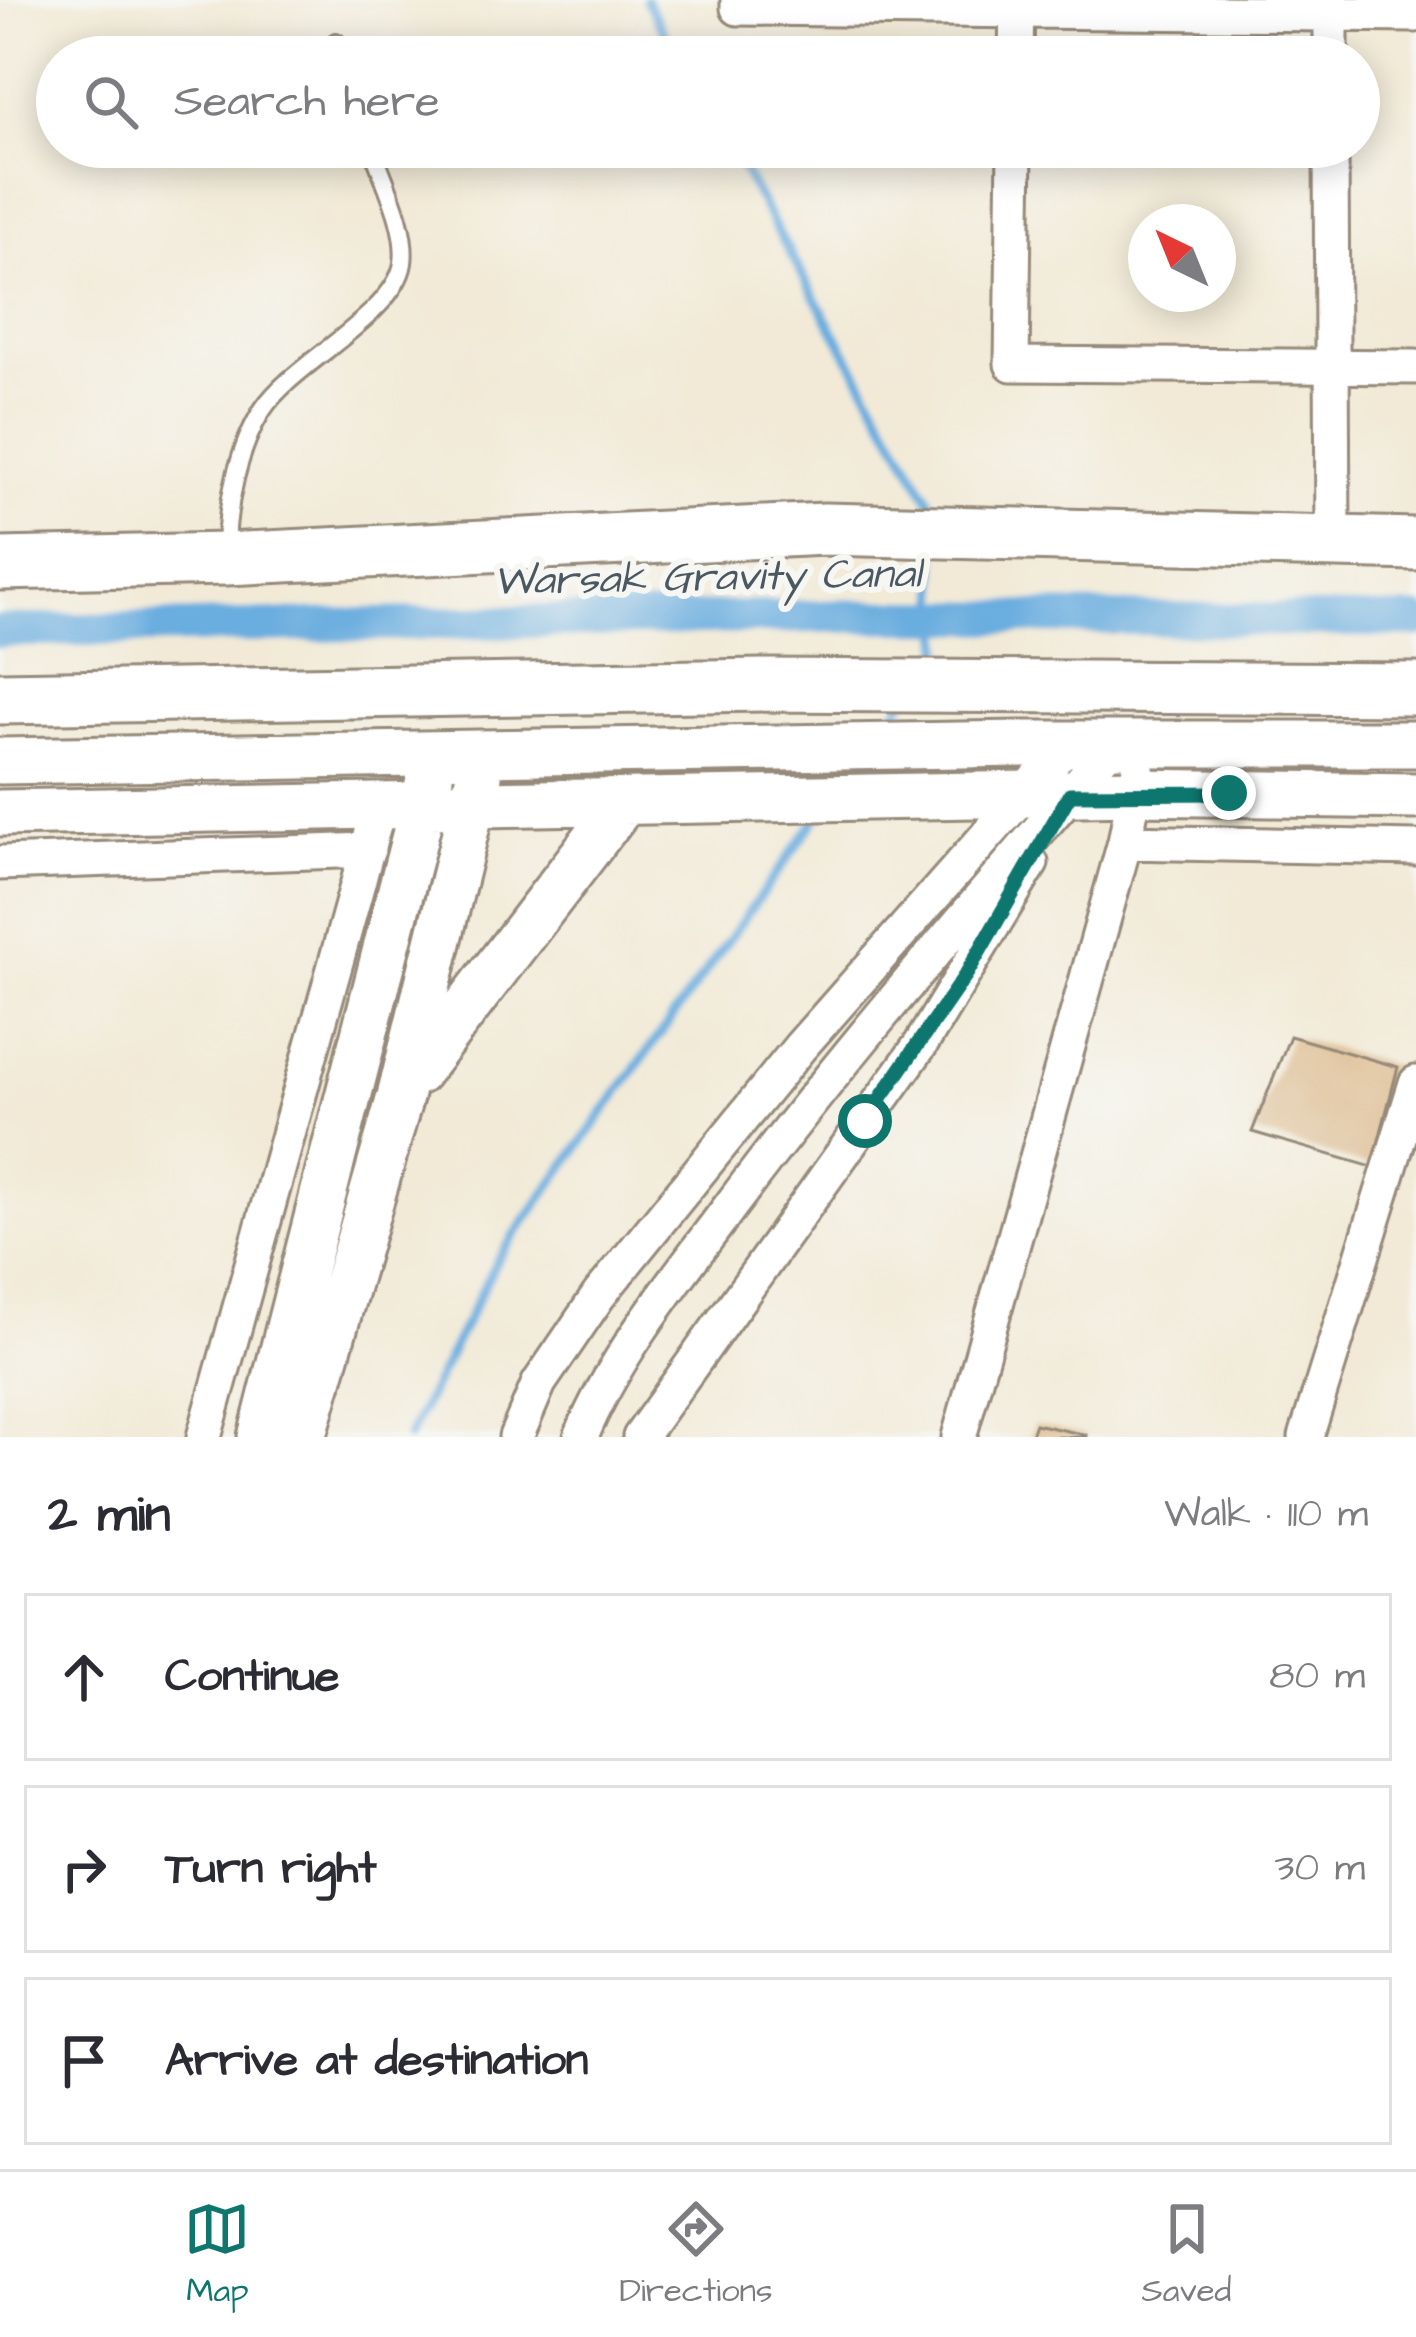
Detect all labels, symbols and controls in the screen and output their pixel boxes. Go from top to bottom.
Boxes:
search box [36,36,1380,168]
icon: search [78,69,144,135]
text: Search here [174,71,440,133]
north arrow [1128,204,1236,312]
water label: Warsak Gravity Canal [493,545,927,612]
route end [1202,766,1256,820]
route start [838,1094,892,1148]
text: 2 min [48,1480,171,1551]
text: Walk · 110 m [1164,1488,1368,1542]
icon: ahead [51,1644,117,1710]
text: Continue [165,1646,339,1708]
text: 80 m [1269,1650,1365,1704]
icon: right [51,1836,117,1902]
text: Turn right [165,1838,377,1900]
text: 30 m [1275,1842,1365,1896]
icon: arrive [51,2028,117,2094]
text: Arrive at destination [165,2030,588,2092]
tab: Map [184,2196,250,2314]
tab: Directions [619,2196,773,2314]
tab: Saved [1142,2196,1232,2314]

